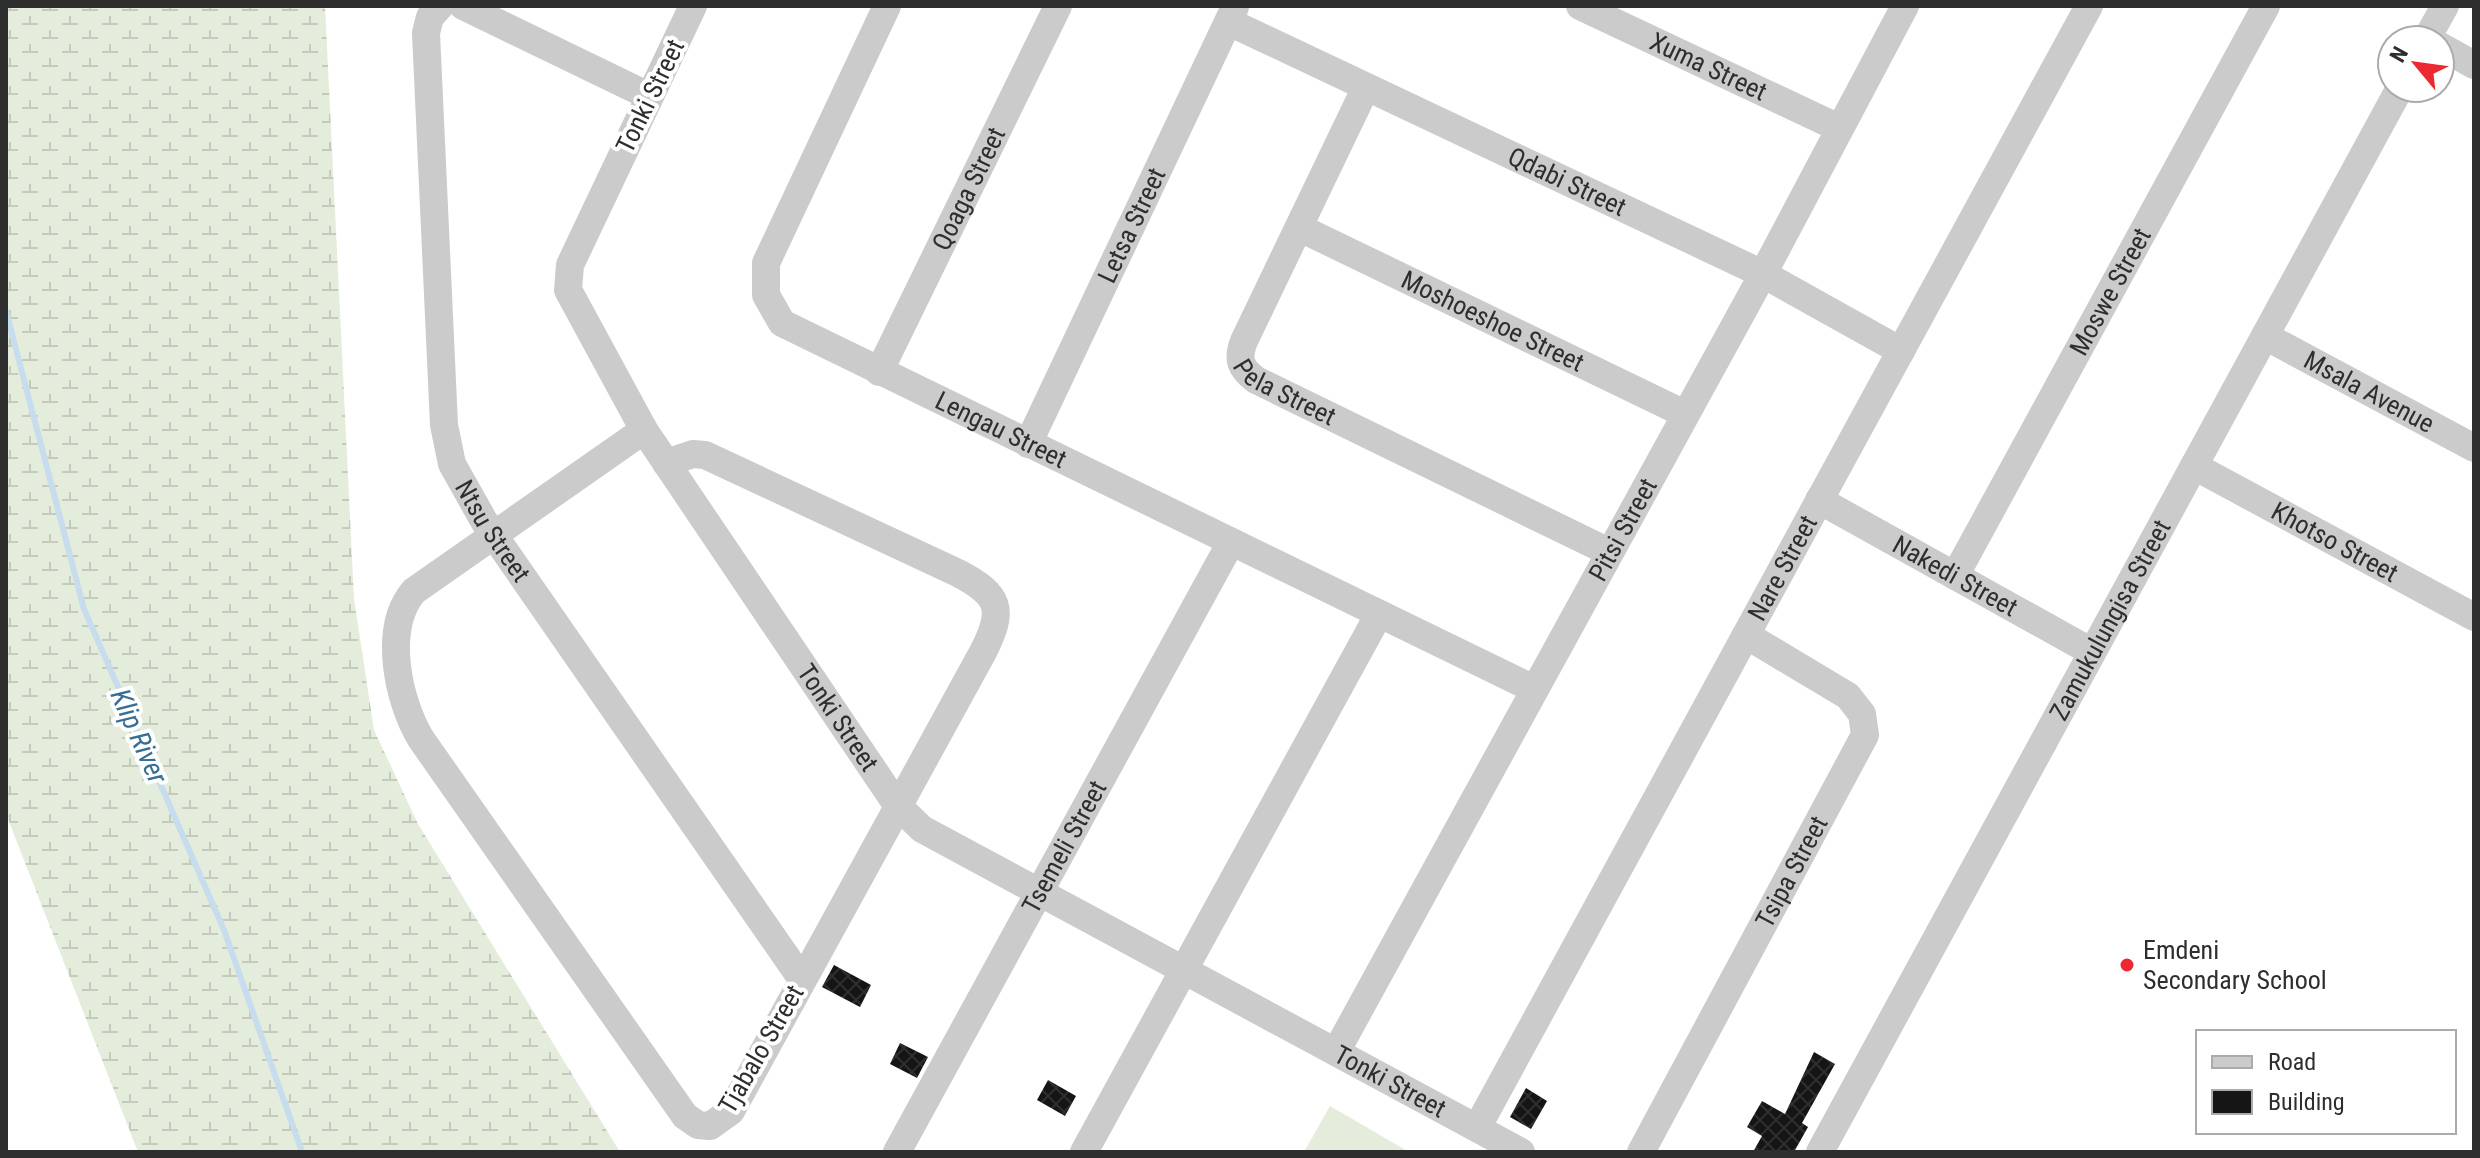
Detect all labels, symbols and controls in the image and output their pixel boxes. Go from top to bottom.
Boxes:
north arrow [2376,24,2456,104]
street label: Xuma Street [1645,26,1772,107]
street label: Tonki Street [610,34,690,158]
text: N [2385,43,2413,67]
street label: Qoaga Street [926,122,1011,255]
street label: Qdabi Street [1504,141,1631,222]
street label: Letsa Street [1092,163,1172,288]
street label: Moswe Street [2063,223,2157,360]
street label: Moshoeshoe Street [1397,264,1589,378]
street label: Msala Avenue [2299,345,2439,439]
street label: Pela Street [1227,354,1341,432]
street label: Lengau Street [931,385,1072,474]
street label: Pitsi Street [1582,473,1663,586]
street label: Ntsu Street [449,475,537,588]
street label: Khotso Street [2266,496,2403,588]
street label: Nare Street [1742,510,1823,626]
street label: Zamukulungisa Street [2043,515,2177,725]
street label: Nakedi Street [1888,529,2023,623]
street label: Tonki Street [791,658,885,777]
water label: Klip River [104,684,175,789]
street label: Tsemeli Street [1016,775,1113,918]
street label: Tsipa Street [1749,811,1834,933]
place label: Emdeni Secondary School [2143,935,2327,995]
marker: Emdeni Secondary School [2118,956,2136,974]
street label: Tjabalo Street [712,980,810,1118]
legend [2196,1030,2456,1134]
street label: Tonki Street [1329,1039,1451,1124]
text: Road [2268,1048,2316,1076]
text: Building [2268,1088,2345,1116]

